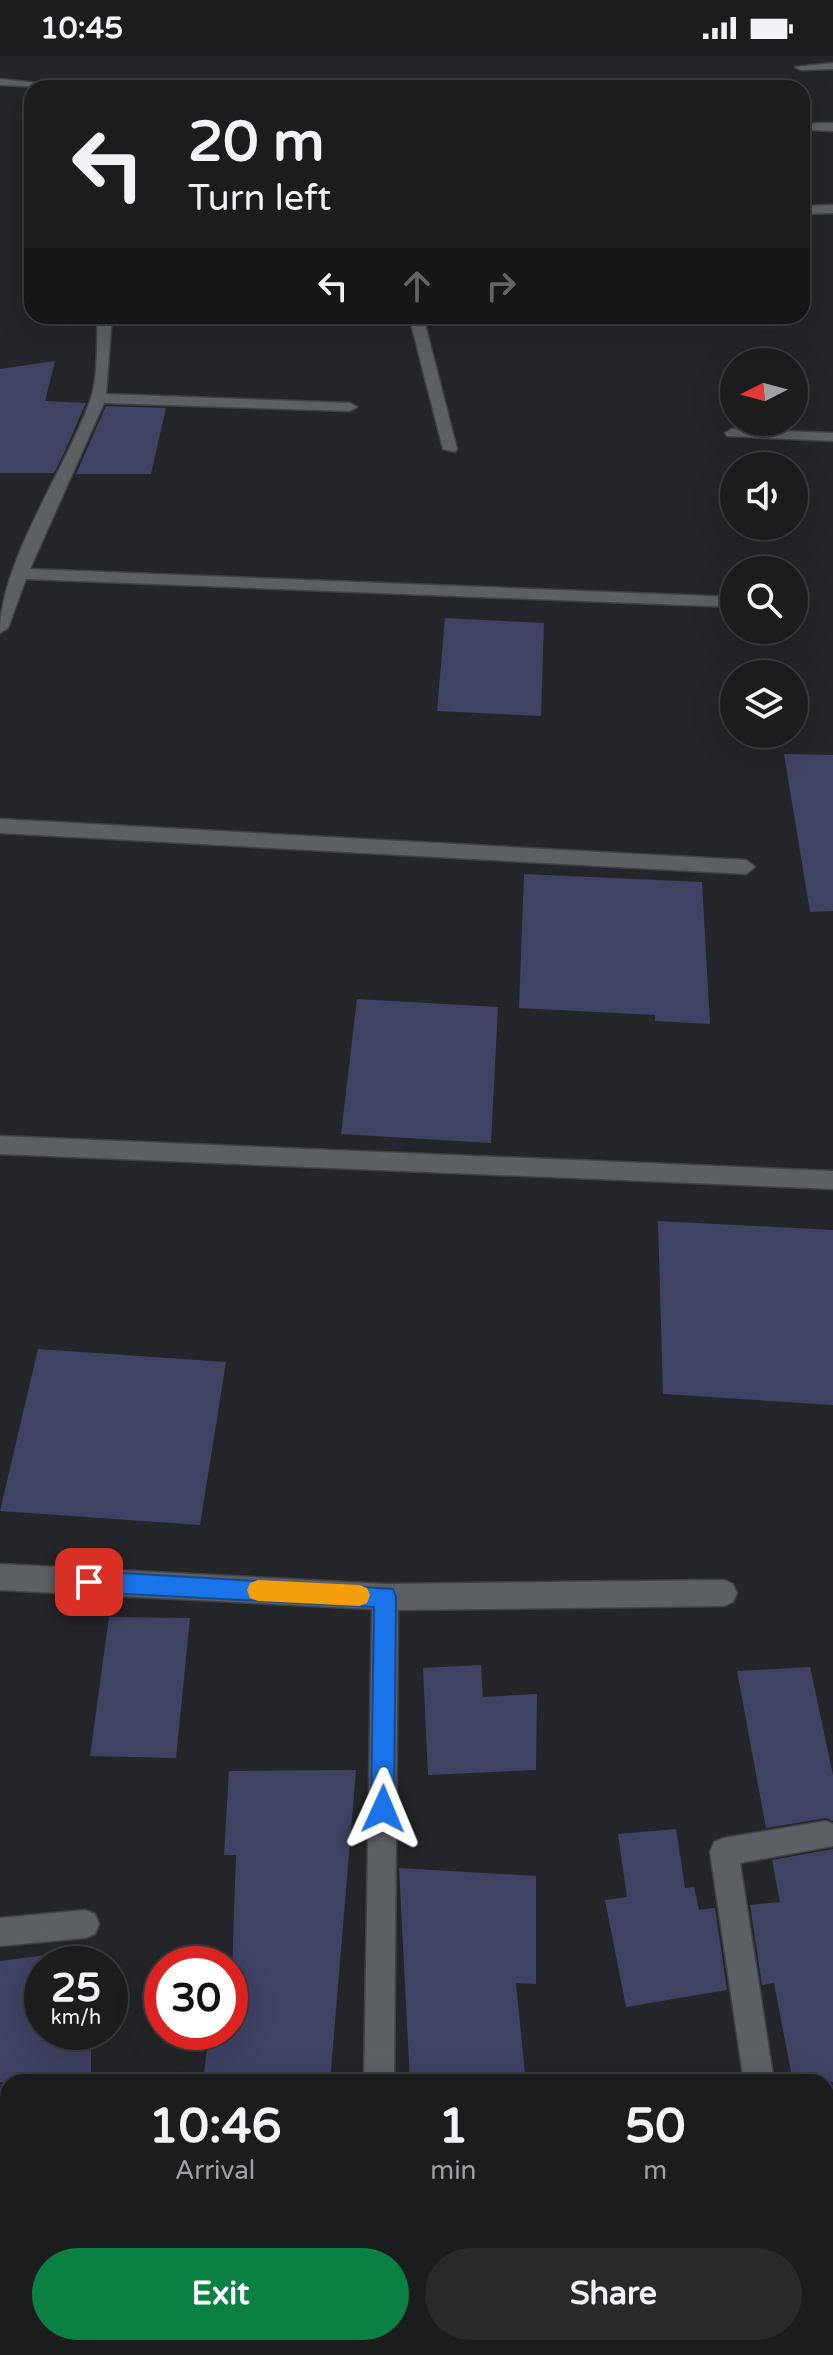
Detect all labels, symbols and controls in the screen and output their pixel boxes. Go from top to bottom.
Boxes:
text: 10:45 [40,10,123,47]
text: 20 m [188,109,324,176]
icon: left [56,112,160,216]
text: Turn left [188,177,331,220]
icon: left [311,264,355,308]
icon: ahead [395,264,439,308]
icon: right [479,264,523,308]
north arrow [720,348,808,436]
map controls [720,348,808,748]
button: sound [720,452,808,540]
button: search [720,556,808,644]
button: layers [720,660,808,748]
pin [55,1548,123,1616]
icon: arrive [67,1560,111,1604]
position arrow [341,1767,425,1851]
speed limit sign: 30 [144,1946,248,2050]
text: 25 [51,1964,101,2012]
text: km/h [51,2006,101,2030]
text: 10:46 [149,2098,282,2156]
text: 1 [438,2098,468,2156]
text: 50 [625,2098,685,2156]
text: Arrival [175,2155,255,2186]
text: min [430,2155,476,2186]
text: m [643,2155,667,2186]
button: Exit [32,2248,409,2340]
button: Share [425,2248,802,2340]

